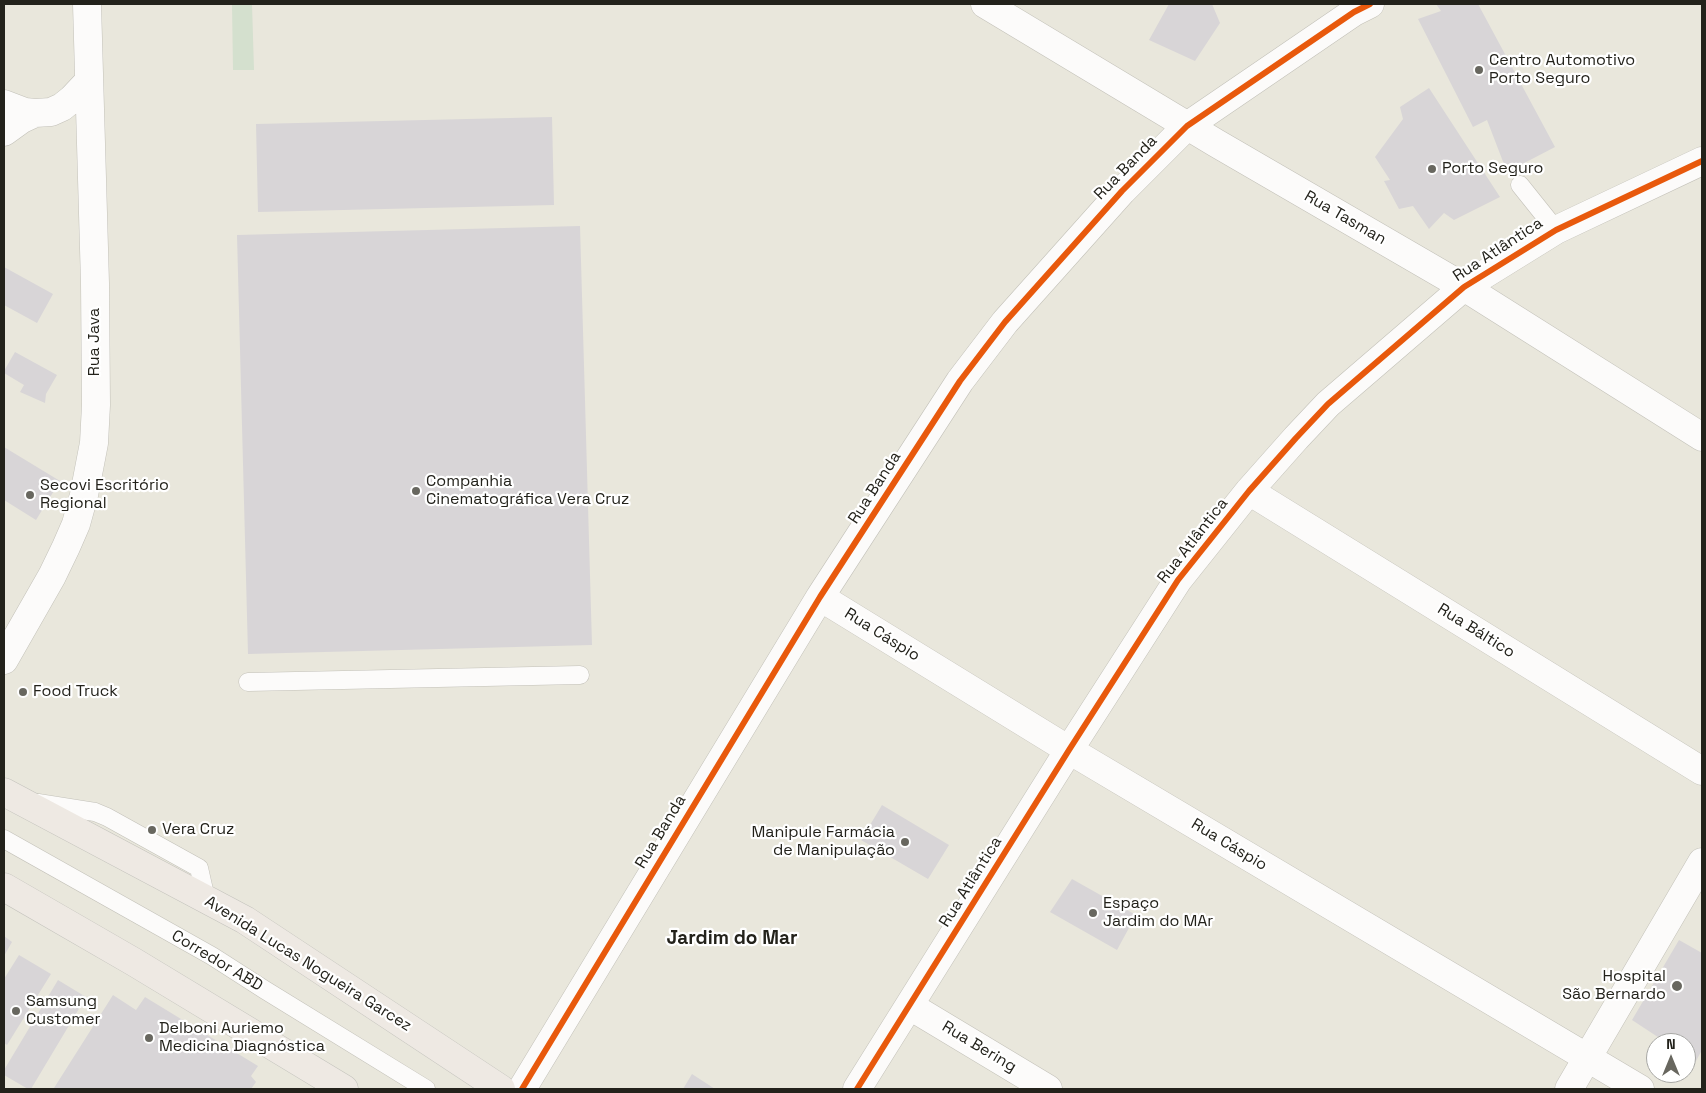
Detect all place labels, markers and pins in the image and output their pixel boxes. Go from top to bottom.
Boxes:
place label: Centro Automotivo Porto Seguro [1489,51,1635,89]
marker: Centro Automotivo Porto Seguro [1473,64,1485,76]
place label: Porto Seguro [1442,159,1543,179]
marker: Porto Seguro [1426,163,1438,175]
place label: Companhia Cinematográfica Vera Cruz [426,472,629,510]
place label: Secovi Escritório Regional [40,476,169,514]
marker: Companhia Cinematográfica Vera Cruz [410,485,422,497]
marker: Secovi Escritório Regional [24,489,36,501]
place label: Food Truck [33,682,118,702]
marker: Food Truck [17,686,29,698]
place label: Vera Cruz [162,820,234,840]
place label: Manipule Farmácia de Manipulação [751,823,895,861]
marker: Vera Cruz [146,824,158,836]
marker: Manipule Farmácia de Manipulação [899,836,911,848]
place label: Espaço Jardim do MAr [1103,894,1213,932]
marker: Espaço Jardim do MAr [1087,907,1099,919]
place label: Hospital São Bernardo [1562,967,1666,1005]
marker: Hospital São Bernardo [1670,979,1684,993]
place label: Samsung Customer [26,992,101,1030]
marker: Samsung Customer [10,1005,22,1017]
place label: Delboni Auriemo Medicina Diagnóstica [159,1019,325,1057]
marker: Delboni Auriemo Medicina Diagnóstica [143,1032,155,1044]

